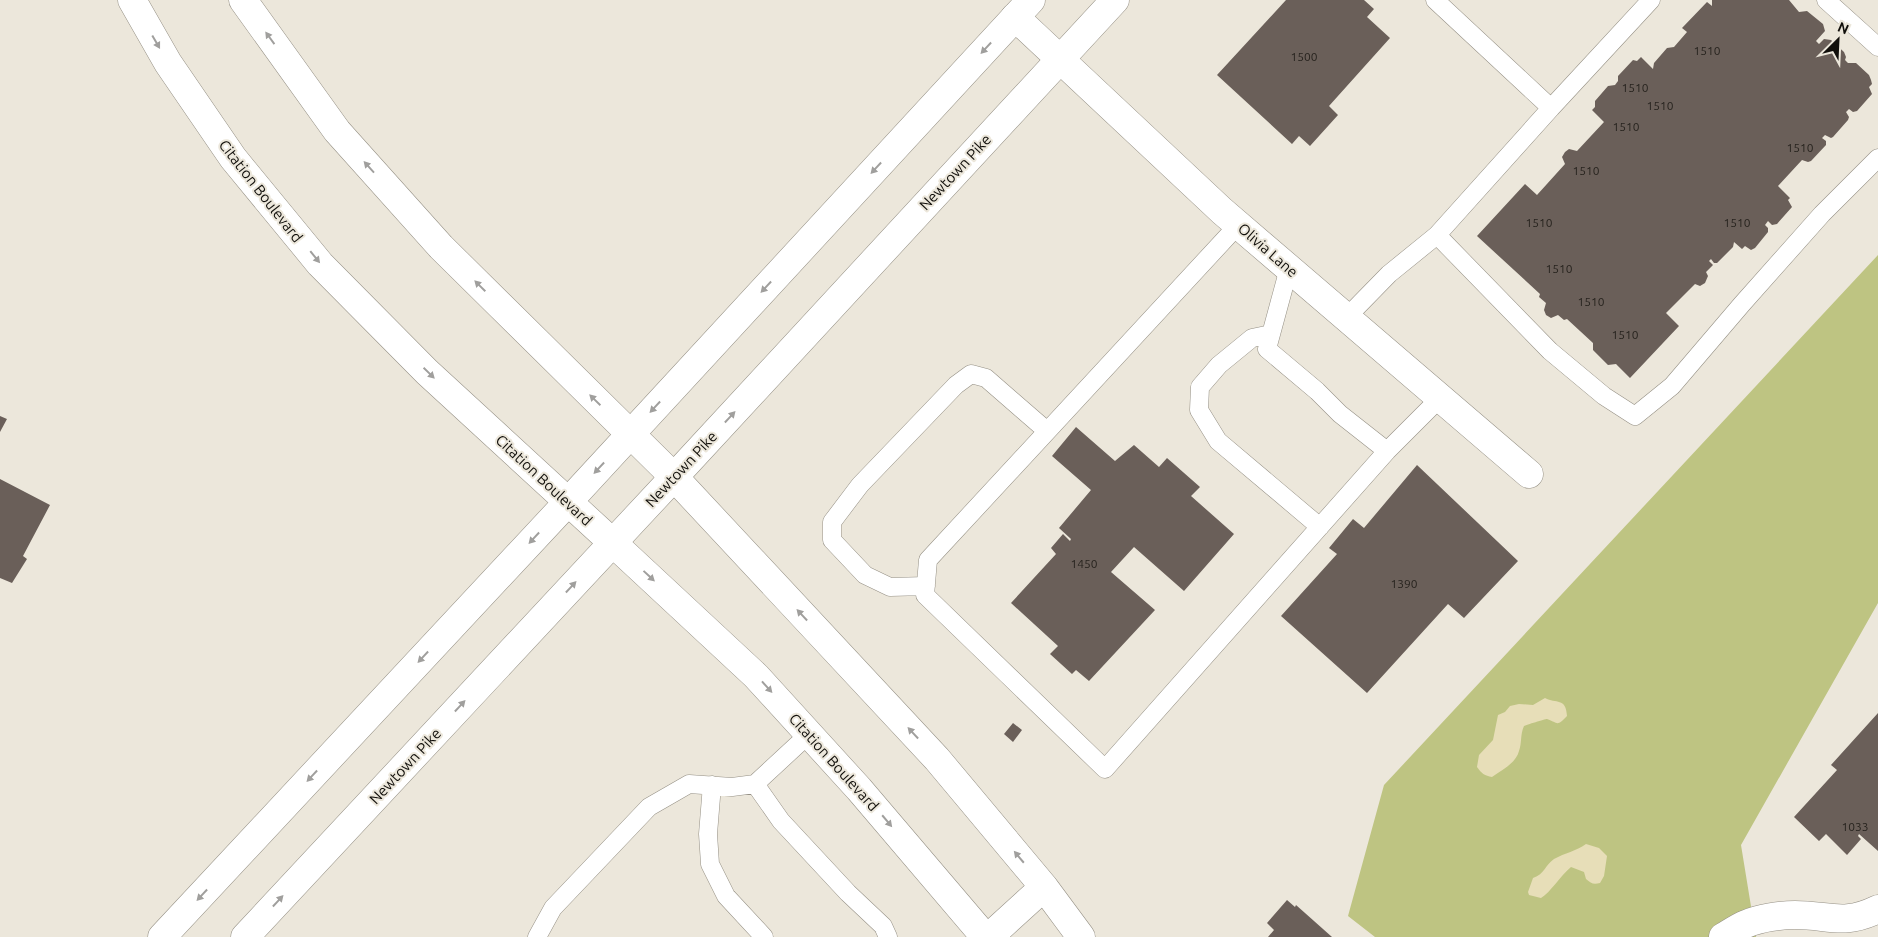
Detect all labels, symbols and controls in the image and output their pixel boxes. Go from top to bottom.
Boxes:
north arrow [1813,15,1863,65]
text: N [1835,19,1851,38]
one-way arrow [265,31,275,45]
one-way arrow [152,35,160,50]
one-way arrow [980,42,992,54]
house number: 1510 [1693,44,1721,57]
house number: 1500 [1290,50,1318,63]
house number: 1510 [1621,81,1649,94]
house number: 1510 [1646,99,1674,112]
house number: 1510 [1612,120,1640,133]
street label: Newtown Pike [916,131,994,213]
street label: Citation Boulevard [216,136,306,246]
house number: 1510 [1786,141,1814,154]
one-way arrow [363,161,375,173]
one-way arrow [870,161,882,173]
house number: 1510 [1572,164,1600,177]
house number: 1510 [1525,216,1553,229]
house number: 1510 [1723,216,1751,229]
street label: Olivia Lane [1235,219,1301,281]
one-way arrow [309,250,320,263]
house number: 1510 [1545,262,1573,275]
one-way arrow [474,280,486,292]
one-way arrow [760,281,772,293]
house number: 1510 [1577,295,1605,308]
house number: 1510 [1611,328,1639,341]
one-way arrow [422,367,434,379]
one-way arrow [590,394,602,406]
one-way arrow [650,400,661,413]
one-way arrow [724,411,736,423]
street label: Newtown Pike [642,428,720,510]
street label: Citation Boulevard [492,431,596,529]
one-way arrow [593,462,605,474]
one-way arrow [528,532,540,544]
house number: 1450 [1070,557,1098,570]
one-way arrow [642,570,654,582]
house number: 1390 [1390,577,1418,590]
one-way arrow [565,581,577,593]
one-way arrow [796,609,808,621]
one-way arrow [417,651,429,663]
one-way arrow [761,681,773,693]
one-way arrow [454,700,466,712]
street label: Citation Boulevard [786,710,882,814]
street label: Newtown Pike [366,725,444,807]
one-way arrow [907,728,919,740]
one-way arrow [306,769,318,781]
one-way arrow [881,815,892,828]
house number: 1033 [1841,820,1869,833]
one-way arrow [1013,851,1024,864]
one-way arrow [196,888,208,900]
one-way arrow [272,896,284,908]

